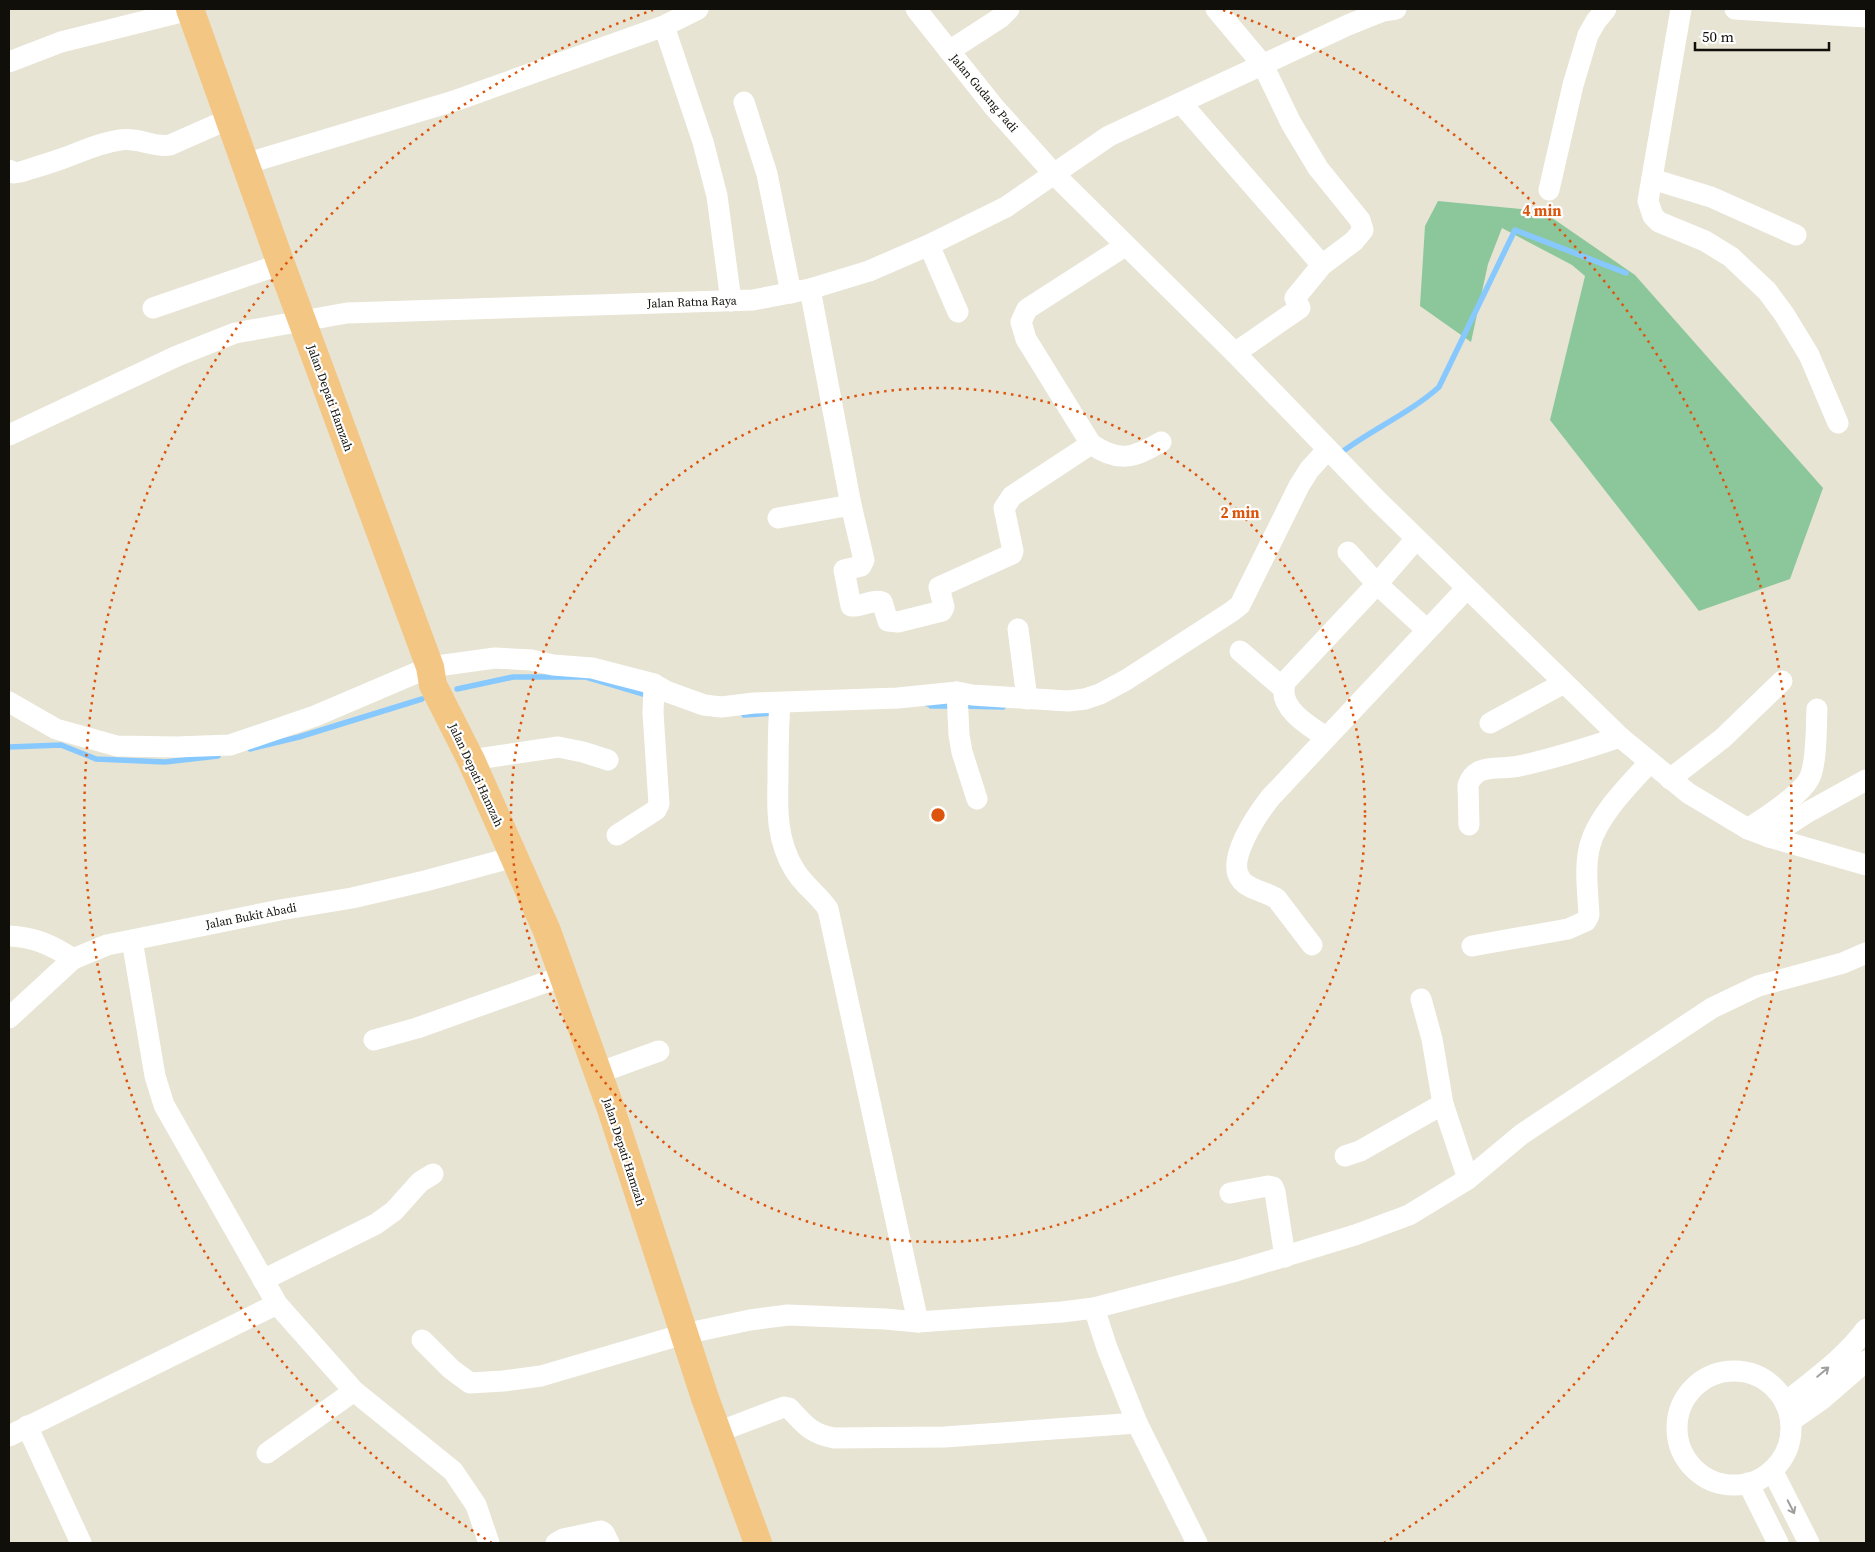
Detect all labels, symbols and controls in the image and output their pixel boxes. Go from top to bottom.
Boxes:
scale bar [1695,20,1829,52]
text: 50 m [1702,26,1734,47]
street label: Jalan Gudang Padi [946,50,1022,136]
text: 4 min [1523,200,1561,221]
street label: Jalan Ratna Raya [646,292,738,312]
street label: Jalan Depati Hamzah [303,341,357,454]
text: 2 min [1221,502,1259,523]
street label: Jalan Depati Hamzah [445,720,507,829]
centre of rings [929,806,947,824]
street label: Jalan Bukit Abadi [203,899,298,933]
street label: Jalan Depati Hamzah [599,1095,649,1208]
one-way arrow [1816,1366,1829,1377]
one-way arrow [1787,1499,1796,1514]

